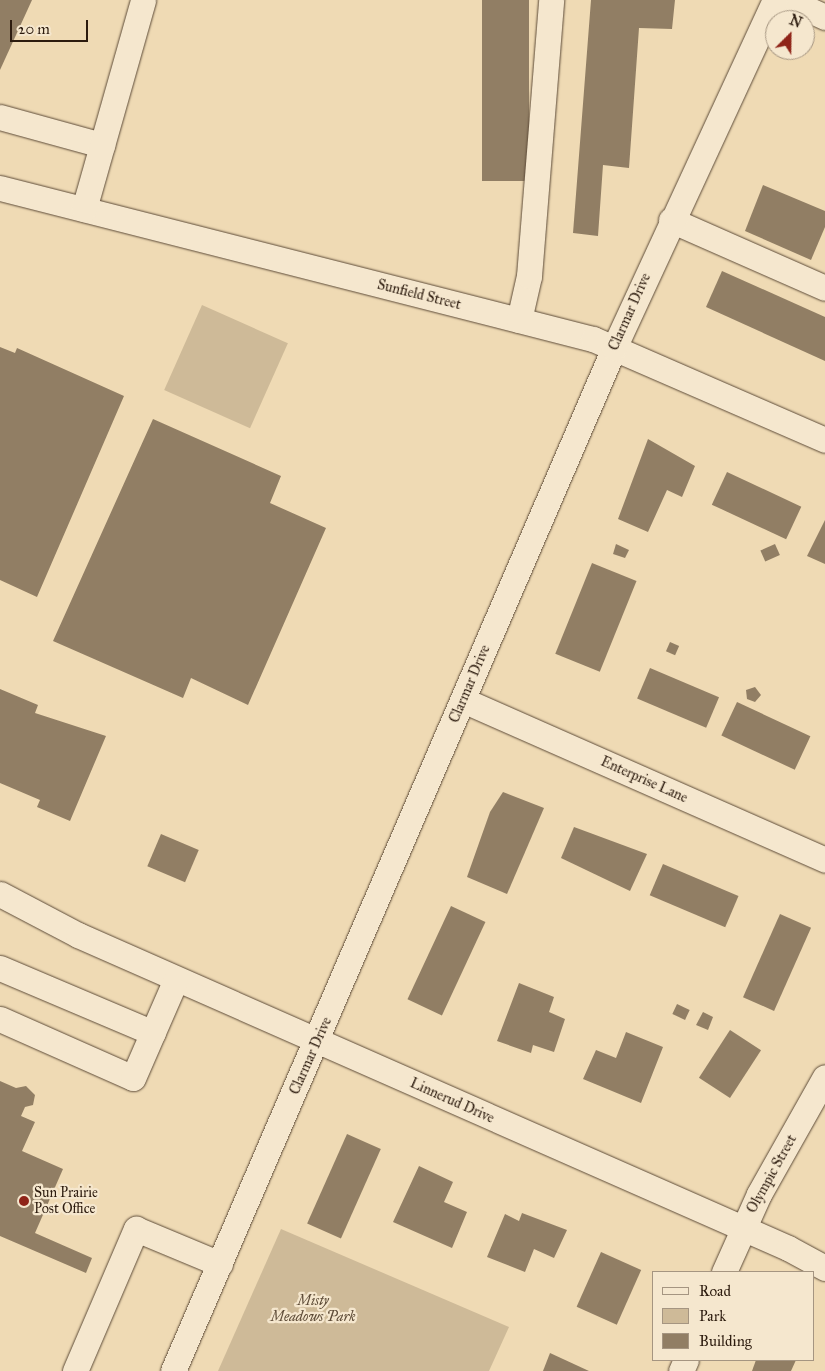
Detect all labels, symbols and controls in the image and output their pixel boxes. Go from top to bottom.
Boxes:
scale bar [12,10,90,42]
north arrow [765,10,815,60]
text: N [787,12,804,32]
text: 20 m [18,20,50,38]
street label: Clarmar Drive [605,271,655,353]
street label: Sunfield Street [375,276,463,314]
street label: Clarmar Drive [446,643,494,725]
street label: Enterprise Lane [598,753,690,807]
street label: Clarmar Drive [286,1015,336,1097]
street label: Linnerud Drive [407,1075,497,1127]
street label: Olympic Street [744,1132,800,1216]
place label: Sun Prairie Post Office [34,1185,98,1218]
marker: Sun Prairie Post Office [18,1195,30,1207]
legend [652,1271,815,1361]
text: Road [699,1282,731,1300]
park label: Misty Meadows Park [271,1293,355,1325]
text: Park [699,1307,726,1325]
text: Building [699,1332,752,1350]

